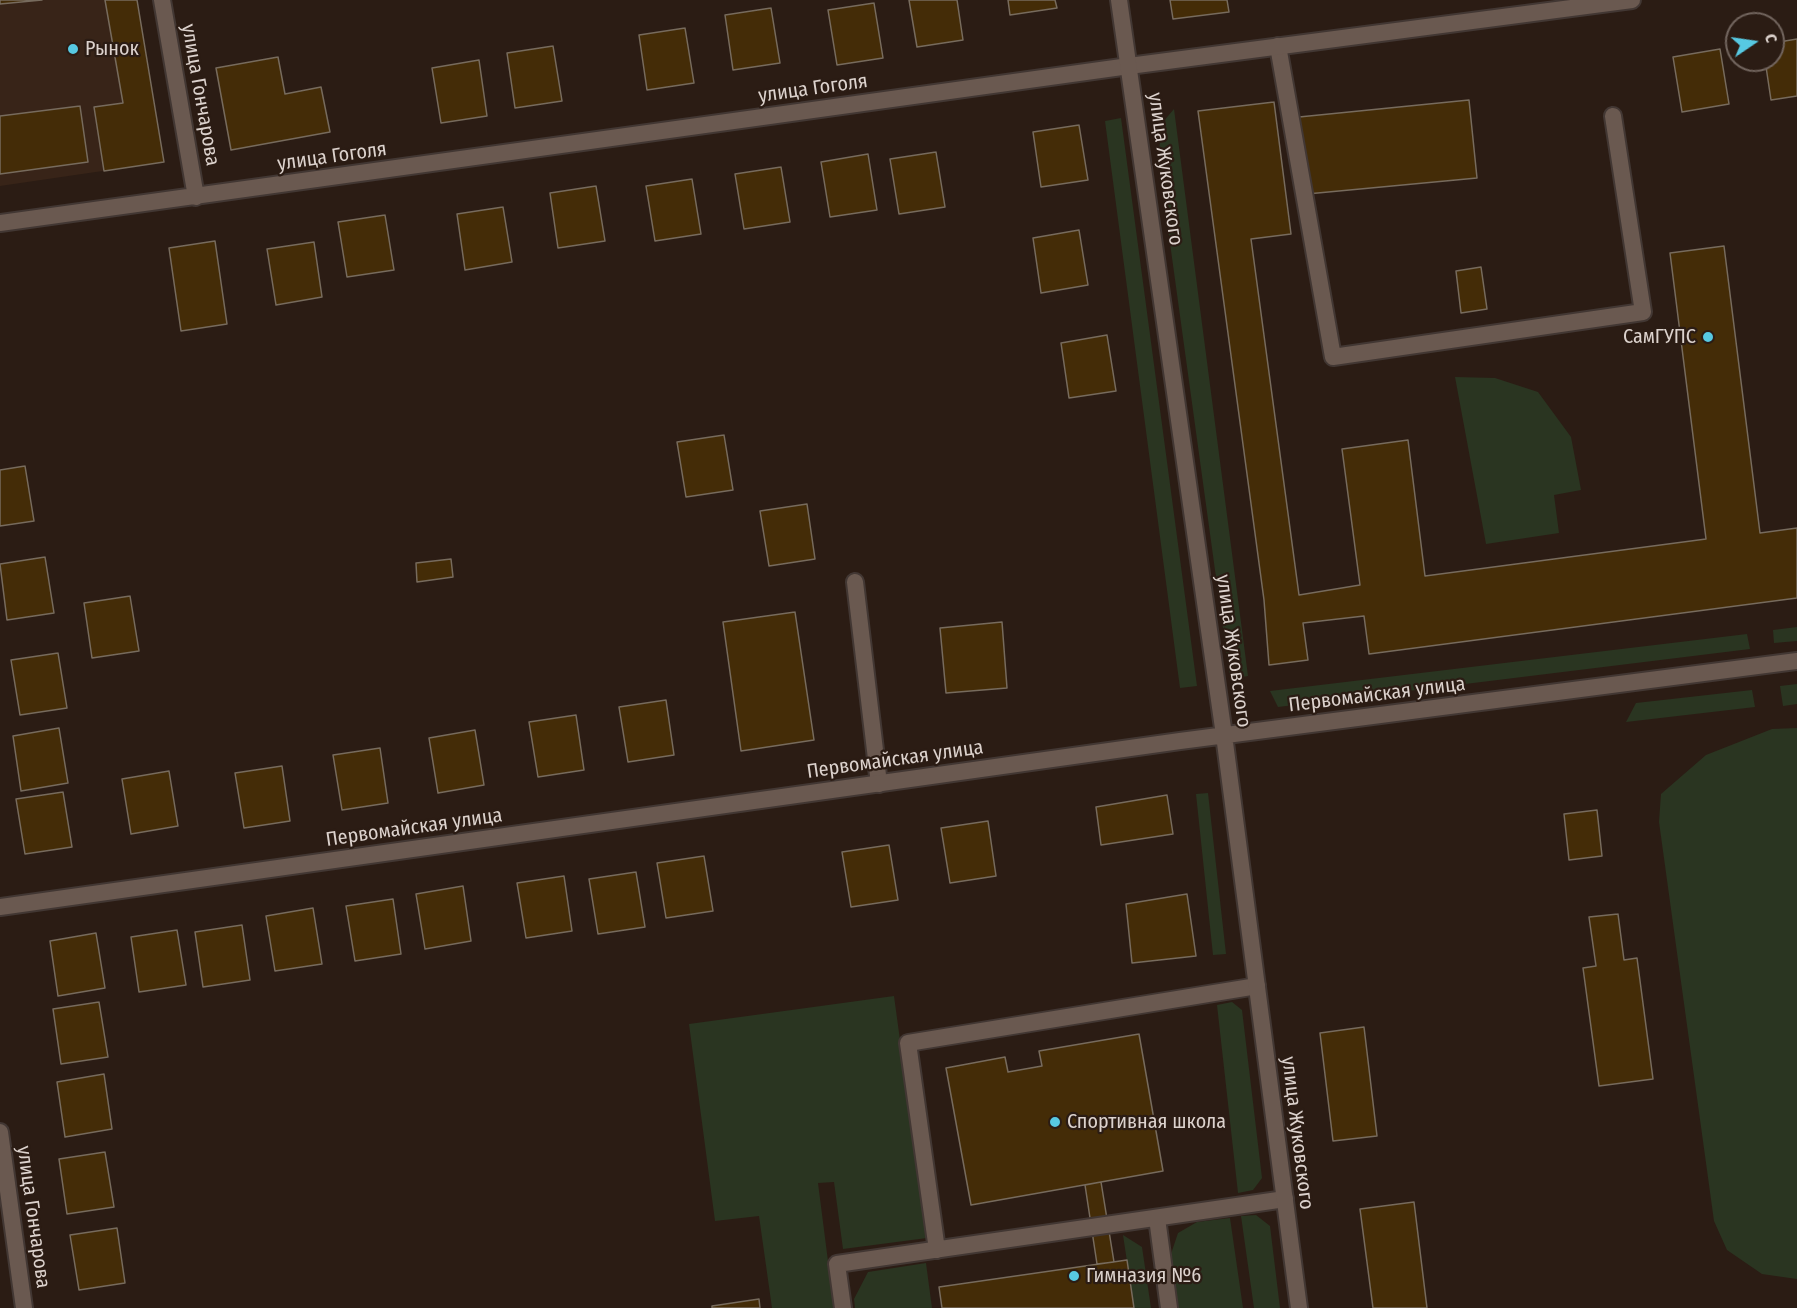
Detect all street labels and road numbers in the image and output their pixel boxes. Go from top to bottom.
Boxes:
street label: улица Гончарова [176,22,224,168]
street label: улица Гоголя [757,69,869,109]
street label: улица Жуковского [1142,91,1188,247]
street label: улица Гоголя [276,137,388,177]
street label: улица Жуковского [1210,573,1256,729]
street label: Первомайская улица [1287,672,1467,718]
street label: Первомайская улица [805,736,985,784]
street label: Первомайская улица [324,804,504,852]
street label: улица Жуковского [1276,1055,1318,1211]
street label: улица Гончарова [11,1144,55,1290]

